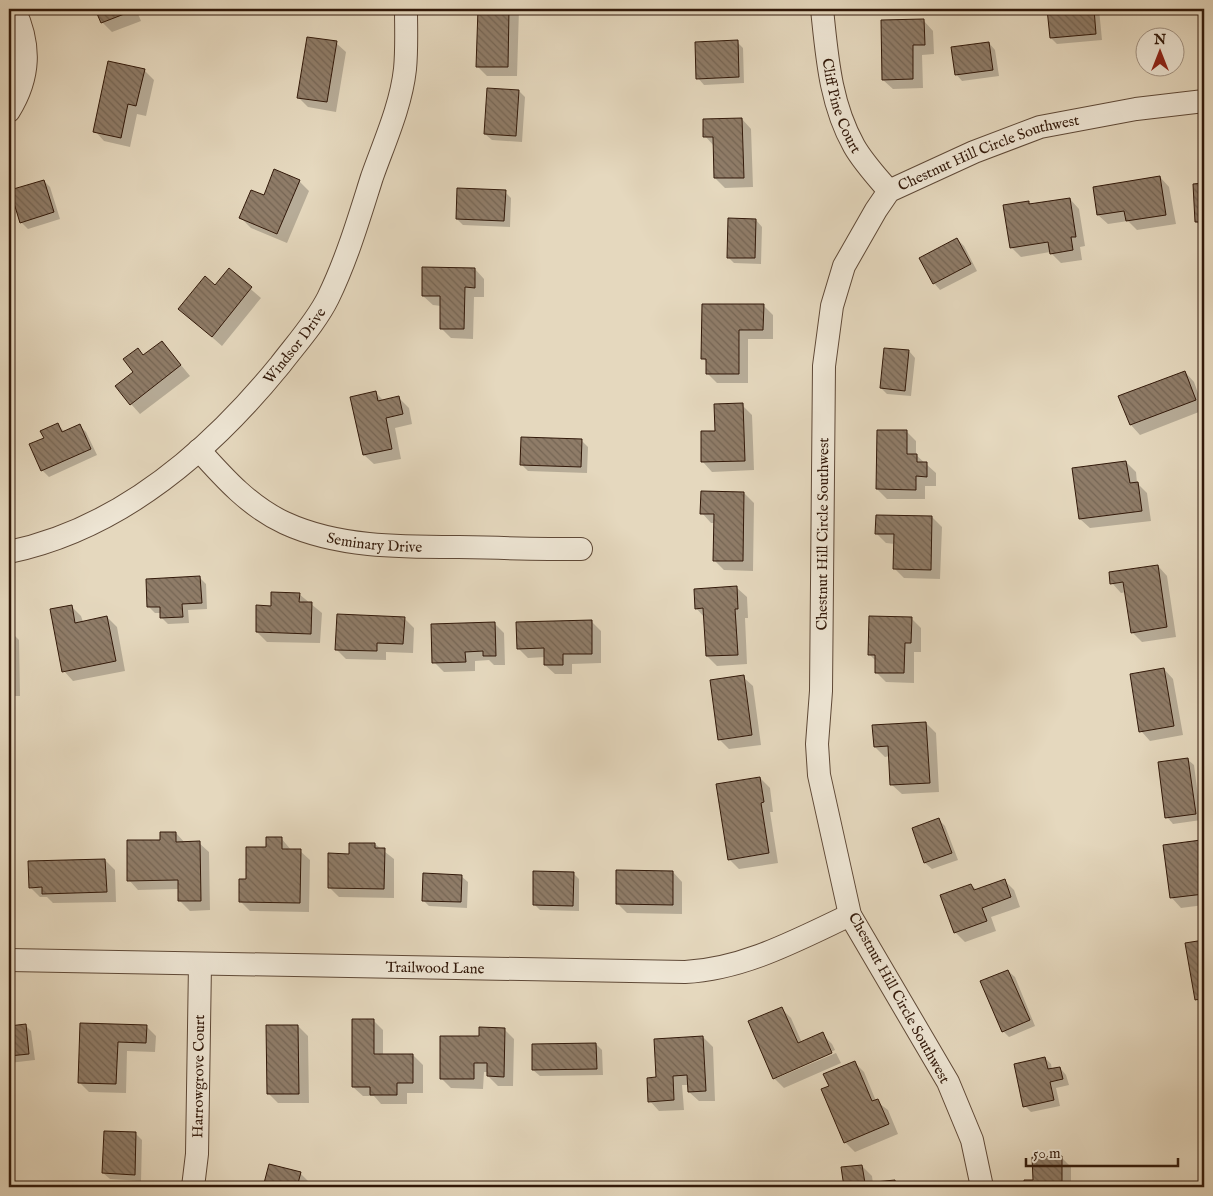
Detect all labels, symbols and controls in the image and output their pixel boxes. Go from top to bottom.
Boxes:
north arrow [1136,28,1186,78]
text: N [1153,31,1166,49]
street label: Cliff Pine Court [818,57,866,157]
street label: Chestnut Hill Circle Southwest [895,110,1081,195]
street label: Windsor Drive [259,304,330,388]
street label: Chestnut Hill Circle Southwest [812,437,833,631]
street label: Seminary Drive [325,528,423,556]
street label: Chestnut Hill Circle Southwest [844,909,954,1087]
street label: Trailwood Lane [385,957,485,978]
street label: Harrowgrove Court [188,1014,209,1138]
scale bar [1026,1136,1178,1168]
text: 50 m [1033,1144,1061,1163]

